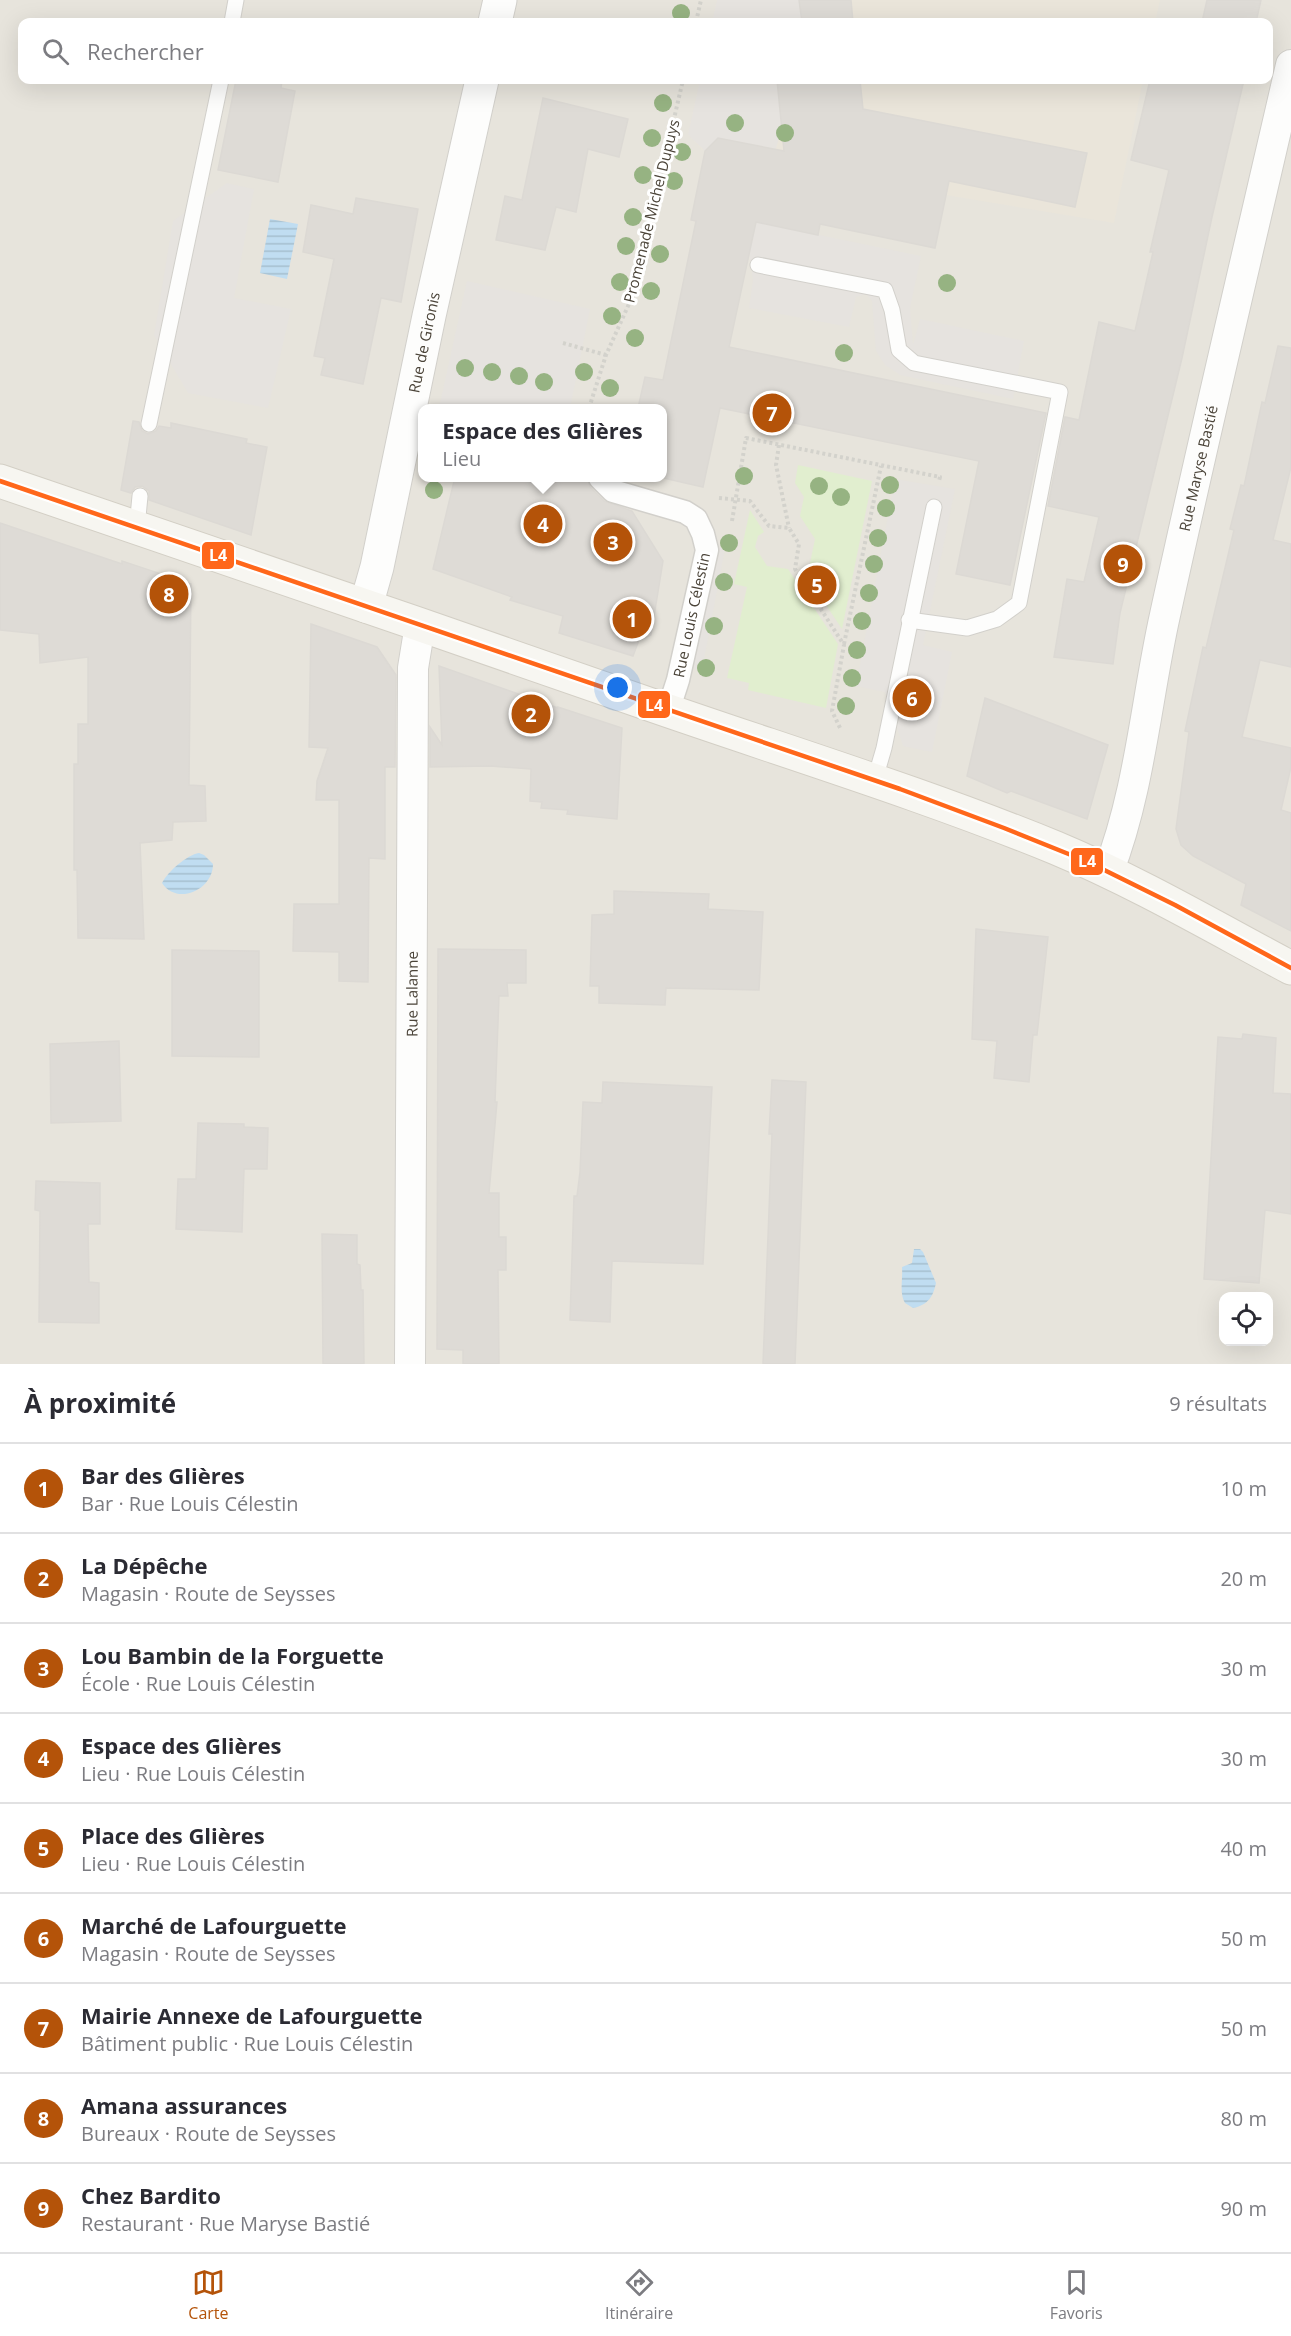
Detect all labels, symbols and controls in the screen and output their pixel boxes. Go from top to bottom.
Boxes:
search box [18,18,1273,84]
icon: search [39,35,72,68]
text: Rechercher [87,36,204,66]
street label: Promenade Michel Dupuys [619,117,683,305]
street label: Rue de Gironis [403,290,444,394]
pin: 7 [752,390,792,436]
street label: Rue Maryse Bastié [1174,403,1222,533]
popup [418,404,667,482]
text: Espace des Glières [442,415,643,445]
text: Lieu [442,445,481,472]
pin: 4 [524,502,562,546]
pin: 3 [594,520,632,564]
line badge: L4 [201,541,235,570]
pin: 9 [1104,542,1142,586]
text: L4 [209,544,227,566]
street label: Rue Louis Célestin [668,551,714,679]
pin: 5 [798,562,836,608]
pin: 8 [150,572,188,616]
pin: 1 [612,596,652,642]
your location [603,673,632,702]
pin: 6 [892,676,932,720]
line badge: L4 [637,690,671,719]
pin: 2 [512,692,550,736]
text: L4 [645,694,663,716]
line badge: L4 [1070,847,1104,876]
text: L4 [1078,850,1096,872]
street label: Rue Lalanne [401,951,422,1037]
map controls [1219,1292,1273,1346]
button: locate [1219,1292,1273,1346]
text: À proximité [24,1385,176,1421]
text: 9 résultats [1169,1390,1267,1417]
text: Bar des Glières [81,1460,245,1490]
text: 1 [38,1475,49,1502]
text: 10 m [1220,1475,1267,1502]
text: Bar · Rue Louis Célestin [81,1490,298,1517]
text: La Dépêche [81,1550,207,1580]
text: 2 [38,1565,49,1592]
text: 20 m [1220,1565,1267,1592]
text: Magasin · Route de Seysses [81,1580,335,1607]
text: Lou Bambin de la Forguette [81,1640,384,1670]
text: 3 [38,1655,49,1682]
text: 30 m [1220,1655,1267,1682]
text: École · Rue Louis Célestin [81,1670,315,1697]
text: Espace des Glières [81,1730,281,1760]
text: 4 [38,1745,49,1772]
text: 30 m [1220,1745,1267,1772]
text: Lieu · Rue Louis Célestin [81,1760,305,1787]
text: Place des Glières [81,1820,265,1850]
text: 5 [38,1835,49,1862]
text: 40 m [1220,1835,1267,1862]
text: Lieu · Rue Louis Célestin [81,1850,305,1877]
text: Marché de Lafourguette [81,1910,346,1940]
text: 6 [38,1925,49,1952]
text: 50 m [1220,1925,1267,1952]
text: Magasin · Route de Seysses [81,1940,335,1967]
text: Mairie Annexe de Lafourguette [81,2000,423,2030]
text: 7 [38,2015,49,2042]
text: 50 m [1220,2015,1267,2042]
text: Bâtiment public · Rue Louis Célestin [81,2030,413,2057]
text: Amana assurances [81,2090,287,2120]
text: 8 [38,2105,49,2132]
text: 80 m [1220,2105,1267,2132]
text: Bureaux · Route de Seysses [81,2120,336,2147]
text: Chez Bardito [81,2180,221,2210]
text: 9 [38,2195,49,2222]
text: 90 m [1220,2195,1267,2222]
text: Restaurant · Rue Maryse Bastié [81,2210,370,2237]
tab: Carte [188,2266,229,2324]
tab: Itinéraire [605,2266,673,2324]
tab: Favoris [1050,2266,1103,2324]

